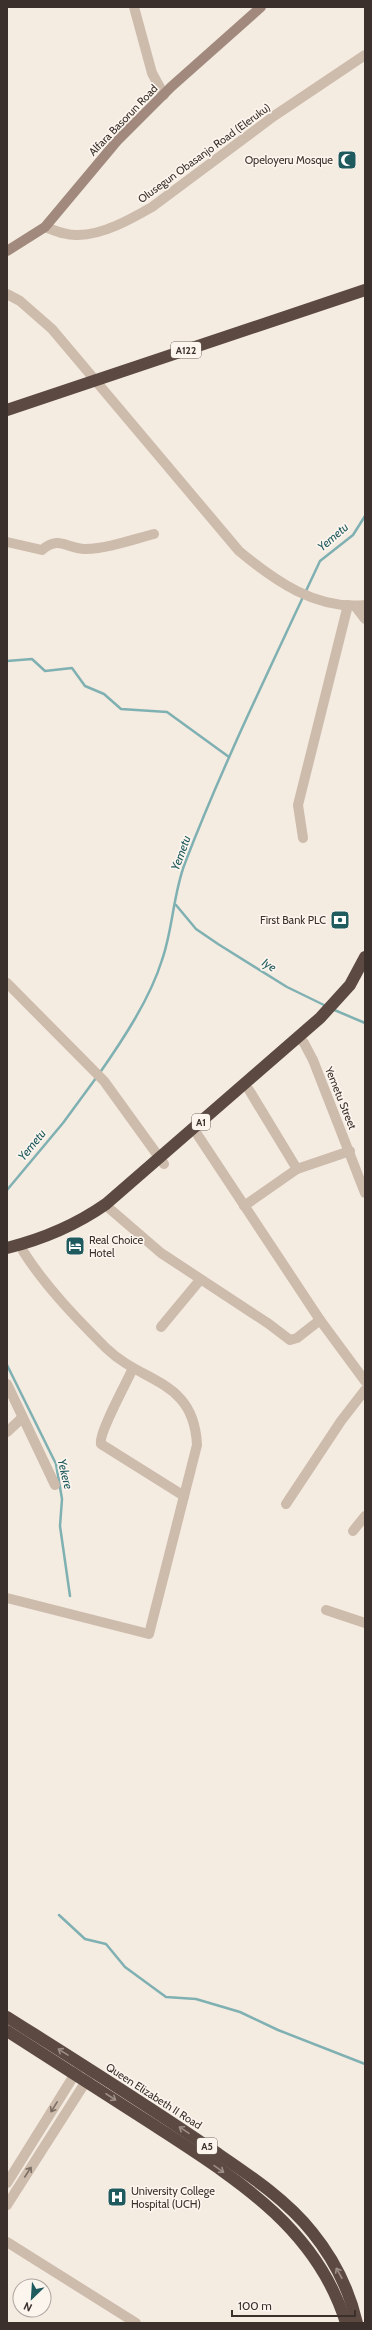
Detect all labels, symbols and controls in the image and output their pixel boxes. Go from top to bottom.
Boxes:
street label: Alfara Basorun Road [85,82,161,158]
street label: Olusegun Obasanjo Road (Eleruku) [135,100,273,206]
mosque icon: Opeloyeru Mosque [336,149,358,171]
place label: Opeloyeru Mosque [245,153,333,167]
road number: A122 [171,342,201,358]
water label: Yemetu [314,519,351,554]
water label: Yemetu [167,833,194,872]
bank icon: First Bank PLC [329,909,351,931]
place label: First Bank PLC [260,913,326,927]
water label: Iye [259,955,280,975]
street label: Yemetu Street [322,1064,360,1132]
road number: A1 [192,1114,210,1130]
water label: Yemetu [14,1126,49,1163]
place label: Real Choice Hotel [89,1233,143,1260]
hotel icon: Real Choice Hotel [64,1235,86,1257]
water label: Yekere [54,1457,77,1491]
one-way arrow [58,2048,69,2056]
street label: Queen Elizabeth II Road [103,2060,205,2132]
one-way arrow [105,2093,116,2101]
one-way arrow [50,2101,58,2113]
one-way arrow [178,2126,189,2134]
road number: A5 [197,2138,217,2154]
one-way arrow [213,2165,224,2173]
one-way arrow [24,2167,32,2178]
place label: University College Hospital (UCH) [131,2184,215,2211]
hospital icon: University College Hospital (UCH) [106,2186,128,2208]
one-way arrow [335,2267,343,2279]
north arrow [12,2278,52,2318]
scale bar [232,2292,355,2318]
text: 100 m [238,2298,272,2313]
text: N [21,2299,34,2315]

